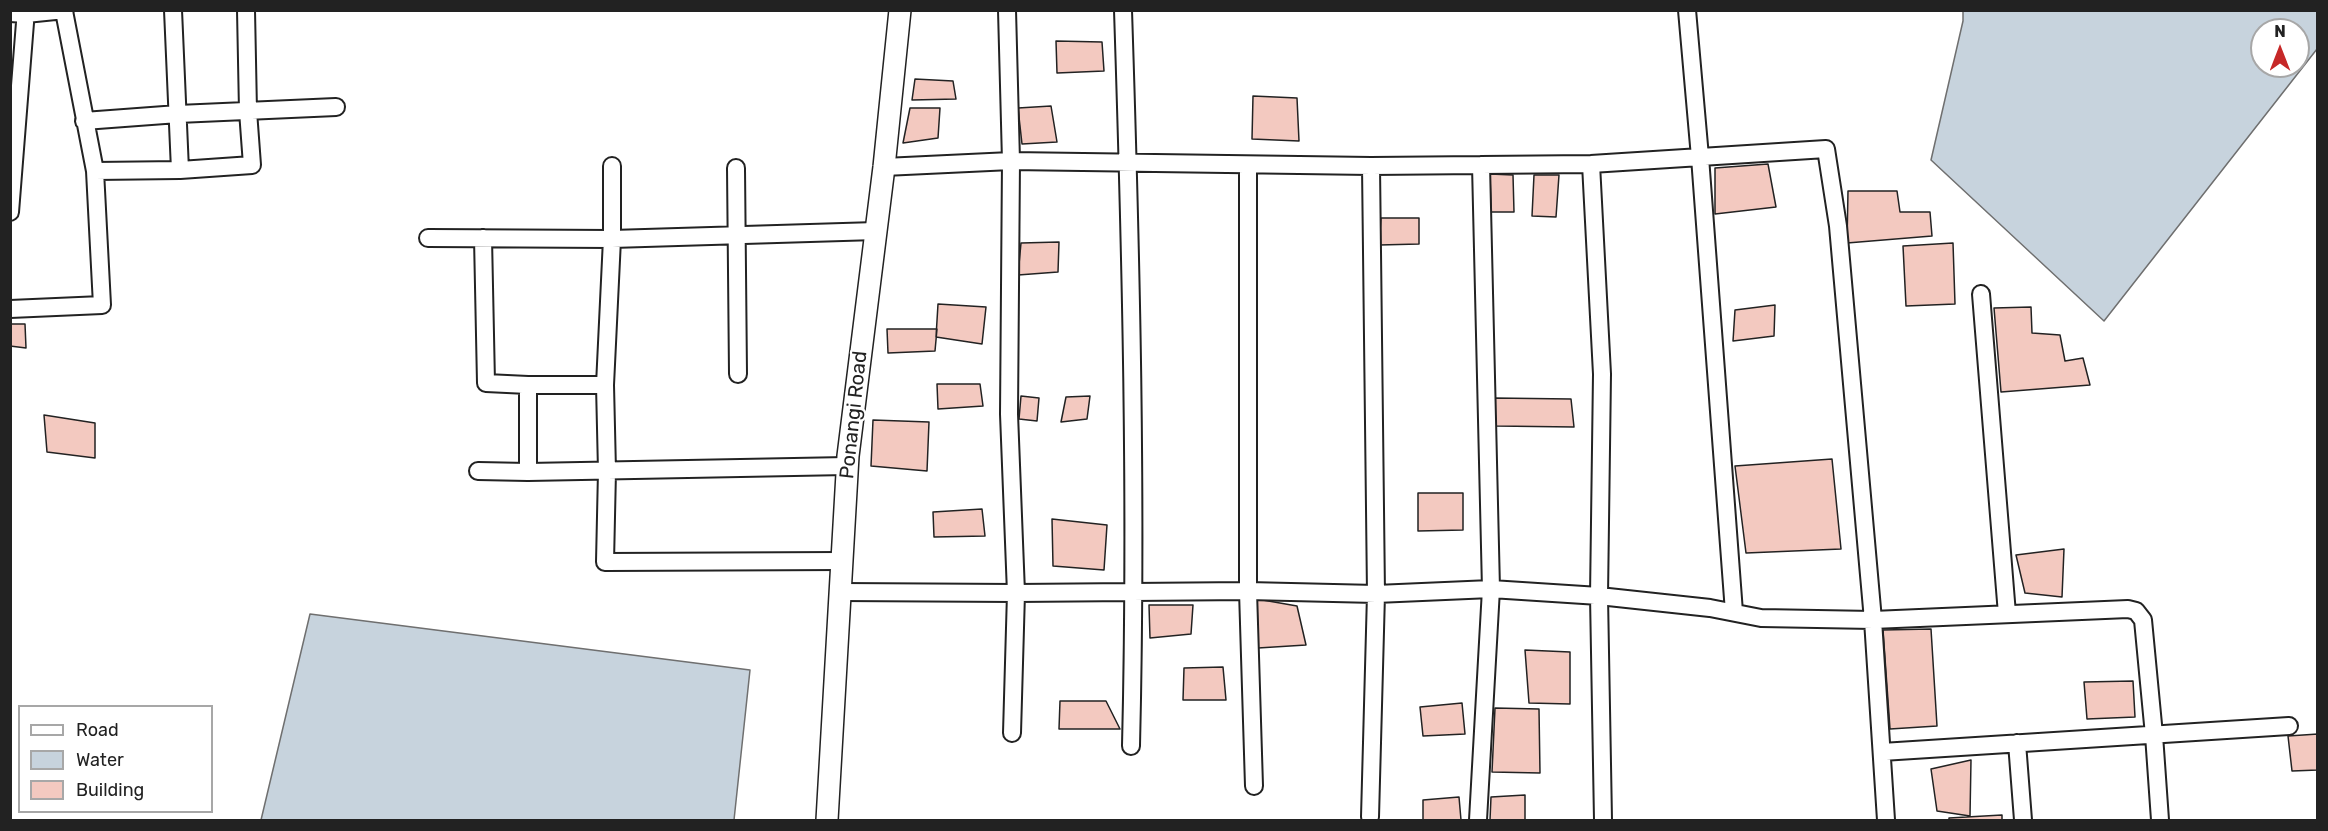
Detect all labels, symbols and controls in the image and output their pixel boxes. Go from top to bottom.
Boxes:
north arrow [2250,18,2310,78]
text: N [2274,22,2286,41]
street label: Ponangi Road [835,350,873,480]
legend [18,705,213,813]
text: Road [76,719,119,741]
text: Water [76,749,124,771]
text: Building [76,779,144,801]

